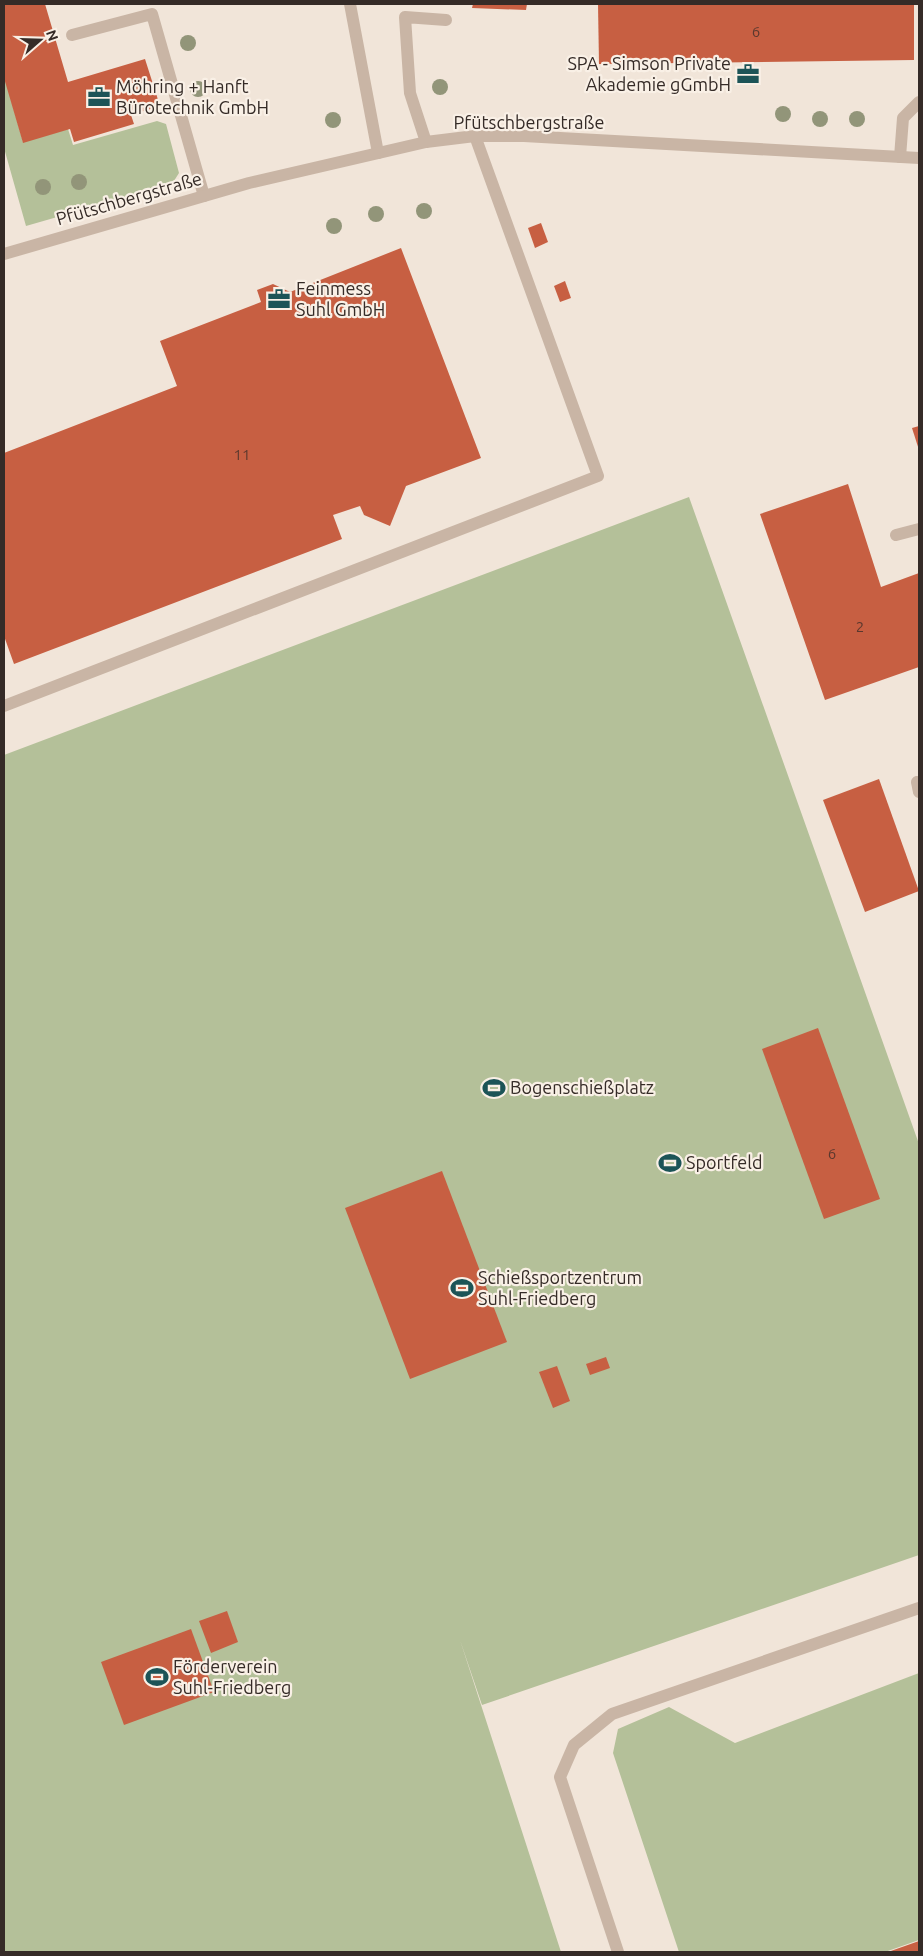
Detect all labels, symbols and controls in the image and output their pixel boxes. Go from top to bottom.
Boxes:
north arrow [15,15,65,65]
house number: 6 [752,23,760,40]
text: N [43,28,62,43]
place label: SPA - Simson Private Akademie gGmbH [567,53,731,94]
office icon: SPA - Simson Private Akademie gGmbH [735,61,761,87]
place label: Möhring + Hanft Bürotechnik GmbH [116,76,269,117]
office icon: Möhring + Hanft Bürotechnik GmbH [86,84,112,110]
street label: Pfütschbergstraße [454,112,604,132]
street label: Pfütschbergstraße [53,168,204,228]
place label: Feinmess Suhl GmbH [296,278,385,319]
office icon: Feinmess Suhl GmbH [266,286,292,312]
house number: 11 [234,446,250,463]
house number: 2 [856,618,864,635]
sports icon: Bogenschießplatz [481,1075,507,1101]
place label: Bogenschießplatz [510,1077,654,1097]
house number: 6 [828,1145,836,1162]
sports icon: Sportfeld [657,1150,683,1176]
place label: Sportfeld [686,1152,762,1172]
place label: Schießsportzentrum Suhl-Friedberg [478,1267,642,1308]
sports icon: Schießsportzentrum Suhl-Friedberg [449,1275,475,1301]
place label: Förderverein Suhl-Friedberg [173,1656,291,1697]
sports icon: Förderverein Suhl-Friedberg [144,1664,170,1690]

